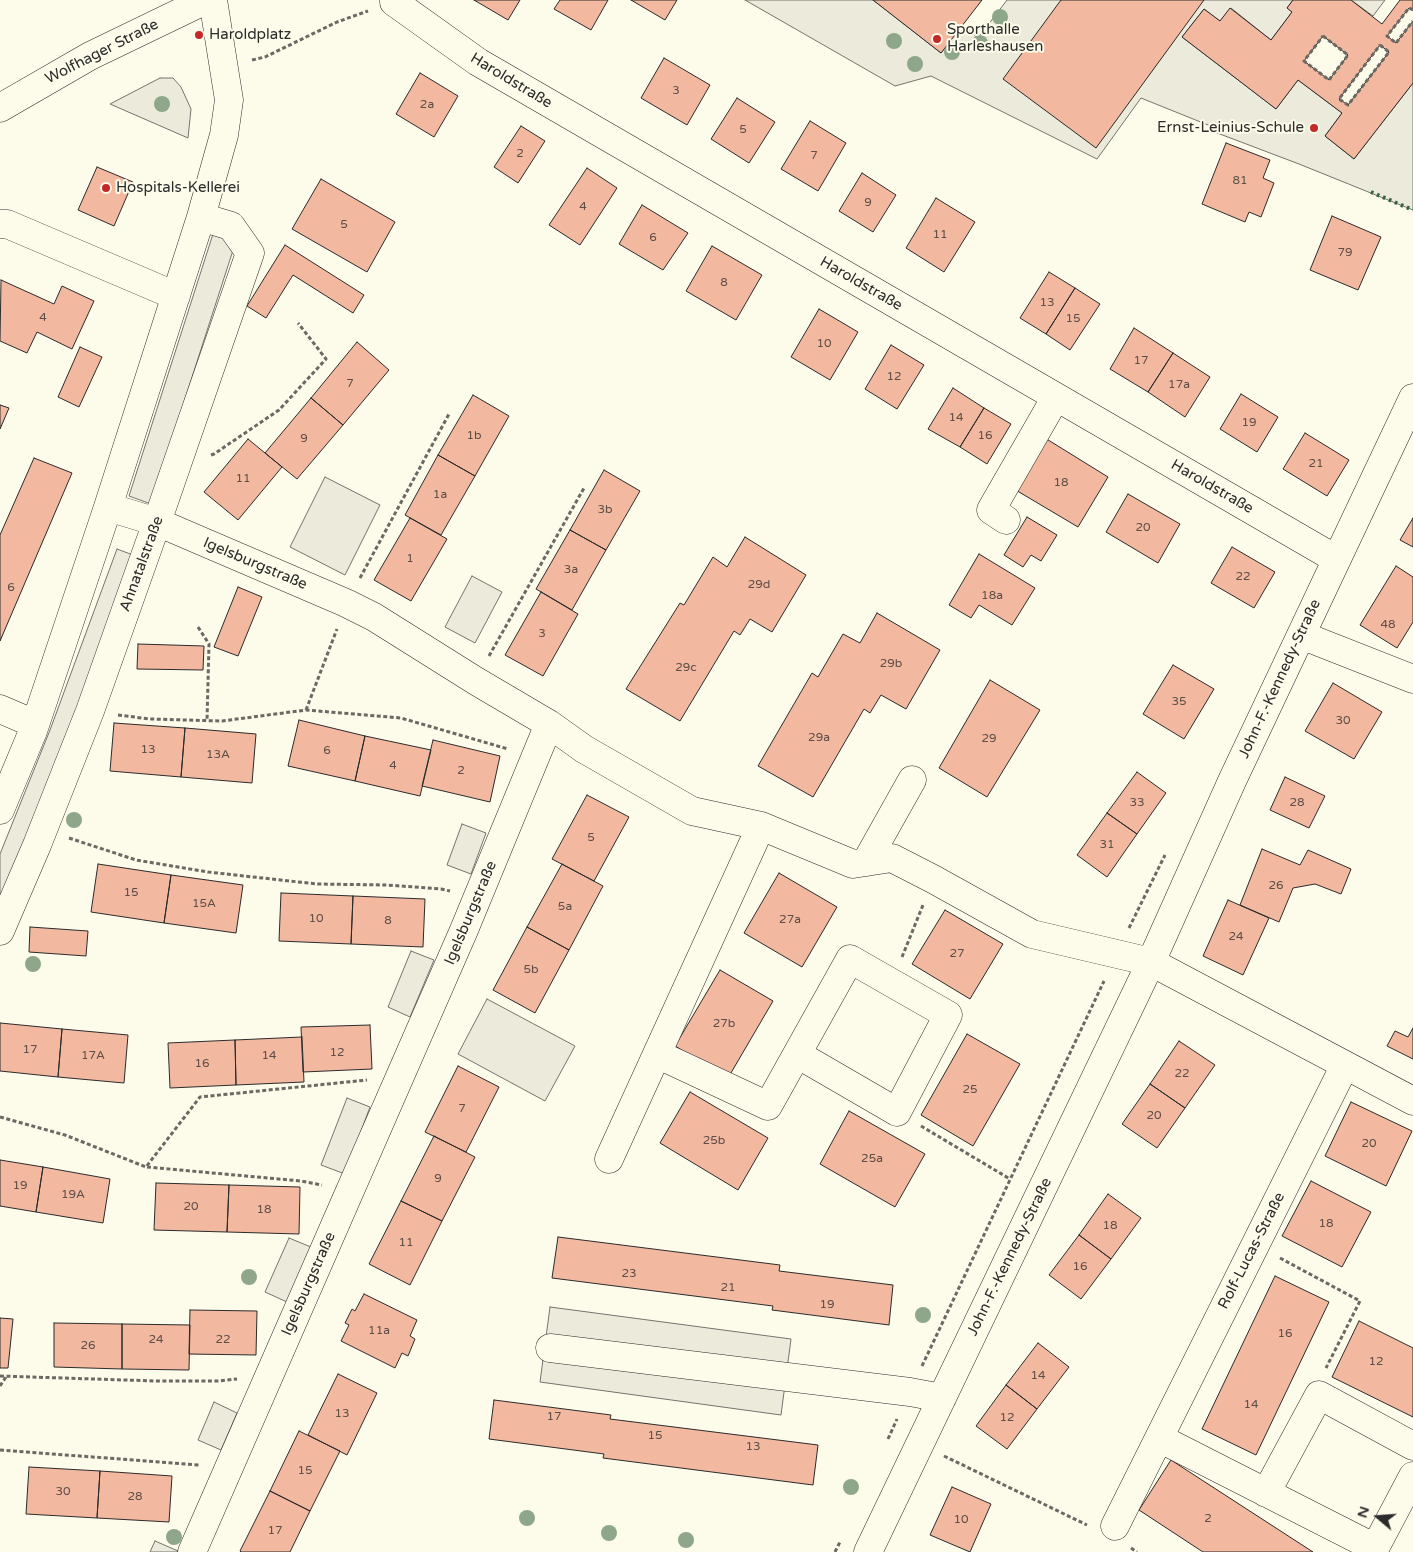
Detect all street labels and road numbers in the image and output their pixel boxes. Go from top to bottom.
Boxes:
street label: Wolfhager Straße [42,16,162,88]
street label: Haroldstraße [467,50,555,112]
street label: Haroldstraße [817,253,905,315]
street label: Haroldstraße [1168,456,1256,518]
street label: Ahnatalstraße [116,514,168,614]
street label: Igelsburgstraße [200,534,310,594]
street label: John-F.-Kennedy-Straße [1235,597,1325,761]
street label: Igelsburgstraße [441,858,501,968]
street label: John-F.-Kennedy-Straße [964,1175,1056,1339]
street label: Rolf-Lucas-Straße [1215,1190,1289,1312]
street label: Igelsburgstraße [278,1230,340,1338]

